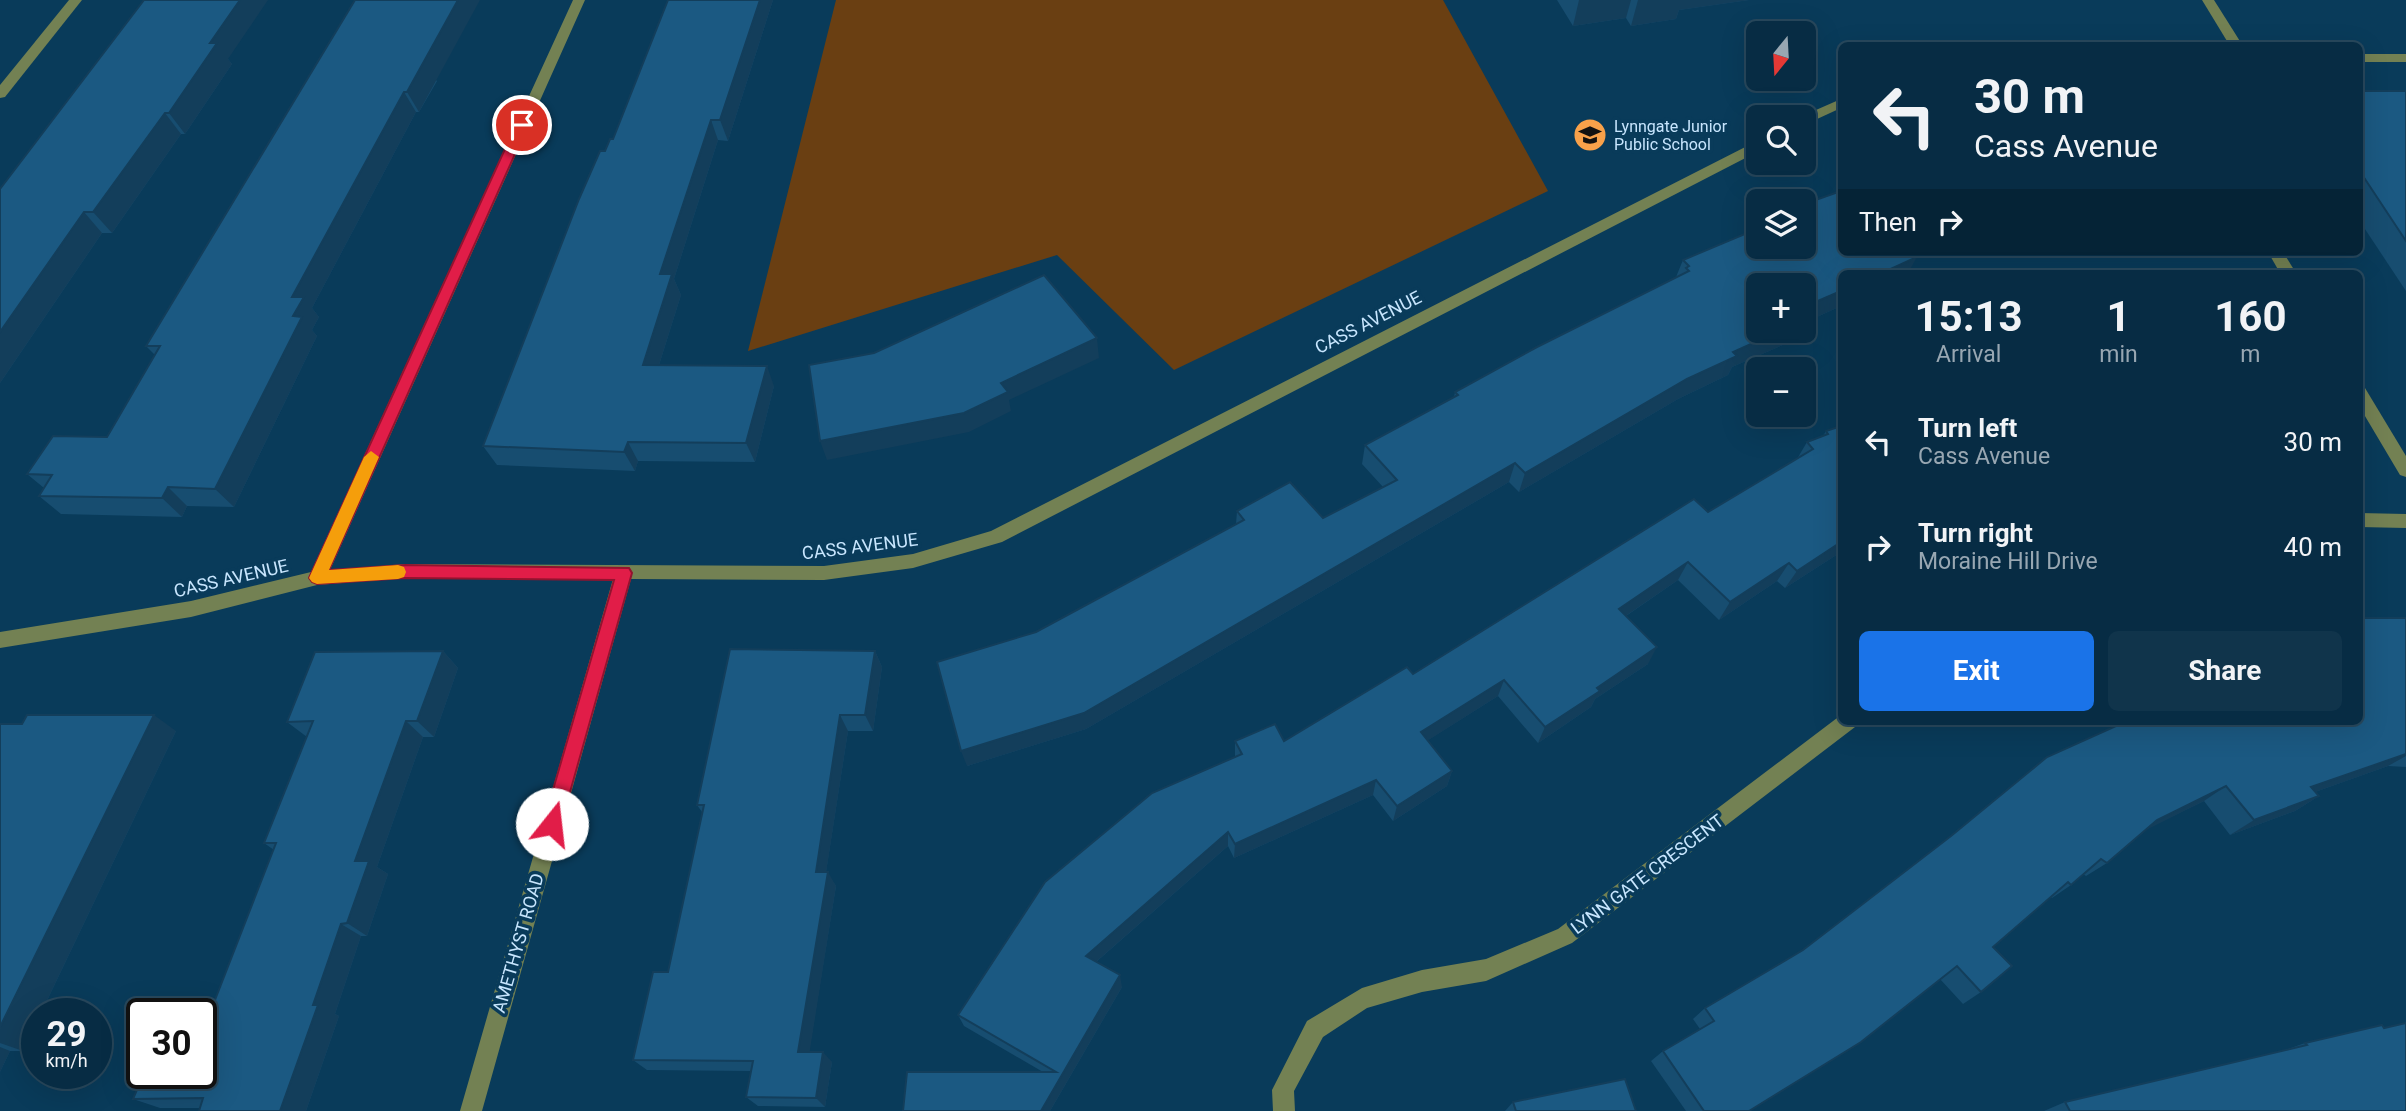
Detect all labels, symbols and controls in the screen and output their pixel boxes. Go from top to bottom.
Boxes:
north arrow [1746,21,1816,91]
map controls [1746,21,1816,427]
text: 30 m [1974,68,2085,125]
icon: left [1859,70,1950,161]
pin [492,95,552,155]
button: search [1746,105,1816,175]
icon: arrive [503,106,541,144]
school or university icon: Lynngate Junior Public School [1571,116,1609,154]
place label: Lynngate Junior Public School [1614,117,1728,154]
text: Cass Avenue [1974,127,2158,165]
button: layers [1746,189,1816,259]
icon: right [1931,203,1969,241]
text: Then [1859,207,1917,237]
button: + [1746,273,1816,343]
street label: CASS AVENUE [1311,286,1425,358]
text: 15:13 [1915,292,2023,341]
text: 1 [2106,292,2131,341]
text: 160 [2214,292,2287,341]
text: Arrival [1936,341,2001,368]
text: min [2099,341,2138,368]
text: m [2240,341,2260,368]
button: − [1746,357,1816,427]
text: Turn left [1918,413,2017,443]
icon: left [1859,423,1897,461]
text: 30 m [2284,427,2342,457]
text: Cass Avenue [1918,443,2050,470]
text: Turn right [1918,518,2033,548]
street label: CASS AVENUE [801,528,919,564]
icon: right [1859,528,1897,566]
text: 40 m [2284,532,2342,562]
text: Moraine Hill Drive [1918,548,2098,575]
street label: CASS AVENUE [172,555,290,601]
button: Exit [1859,631,2094,711]
button: Share [2108,631,2342,711]
position arrow [515,787,589,861]
street label: LYNN GATE CRESCENT [1566,810,1728,938]
street label: AMETHYST ROAD [488,871,548,1015]
speed limit sign: 30 [126,998,217,1089]
text: 29 [46,1014,87,1055]
text: km/h [45,1050,88,1071]

